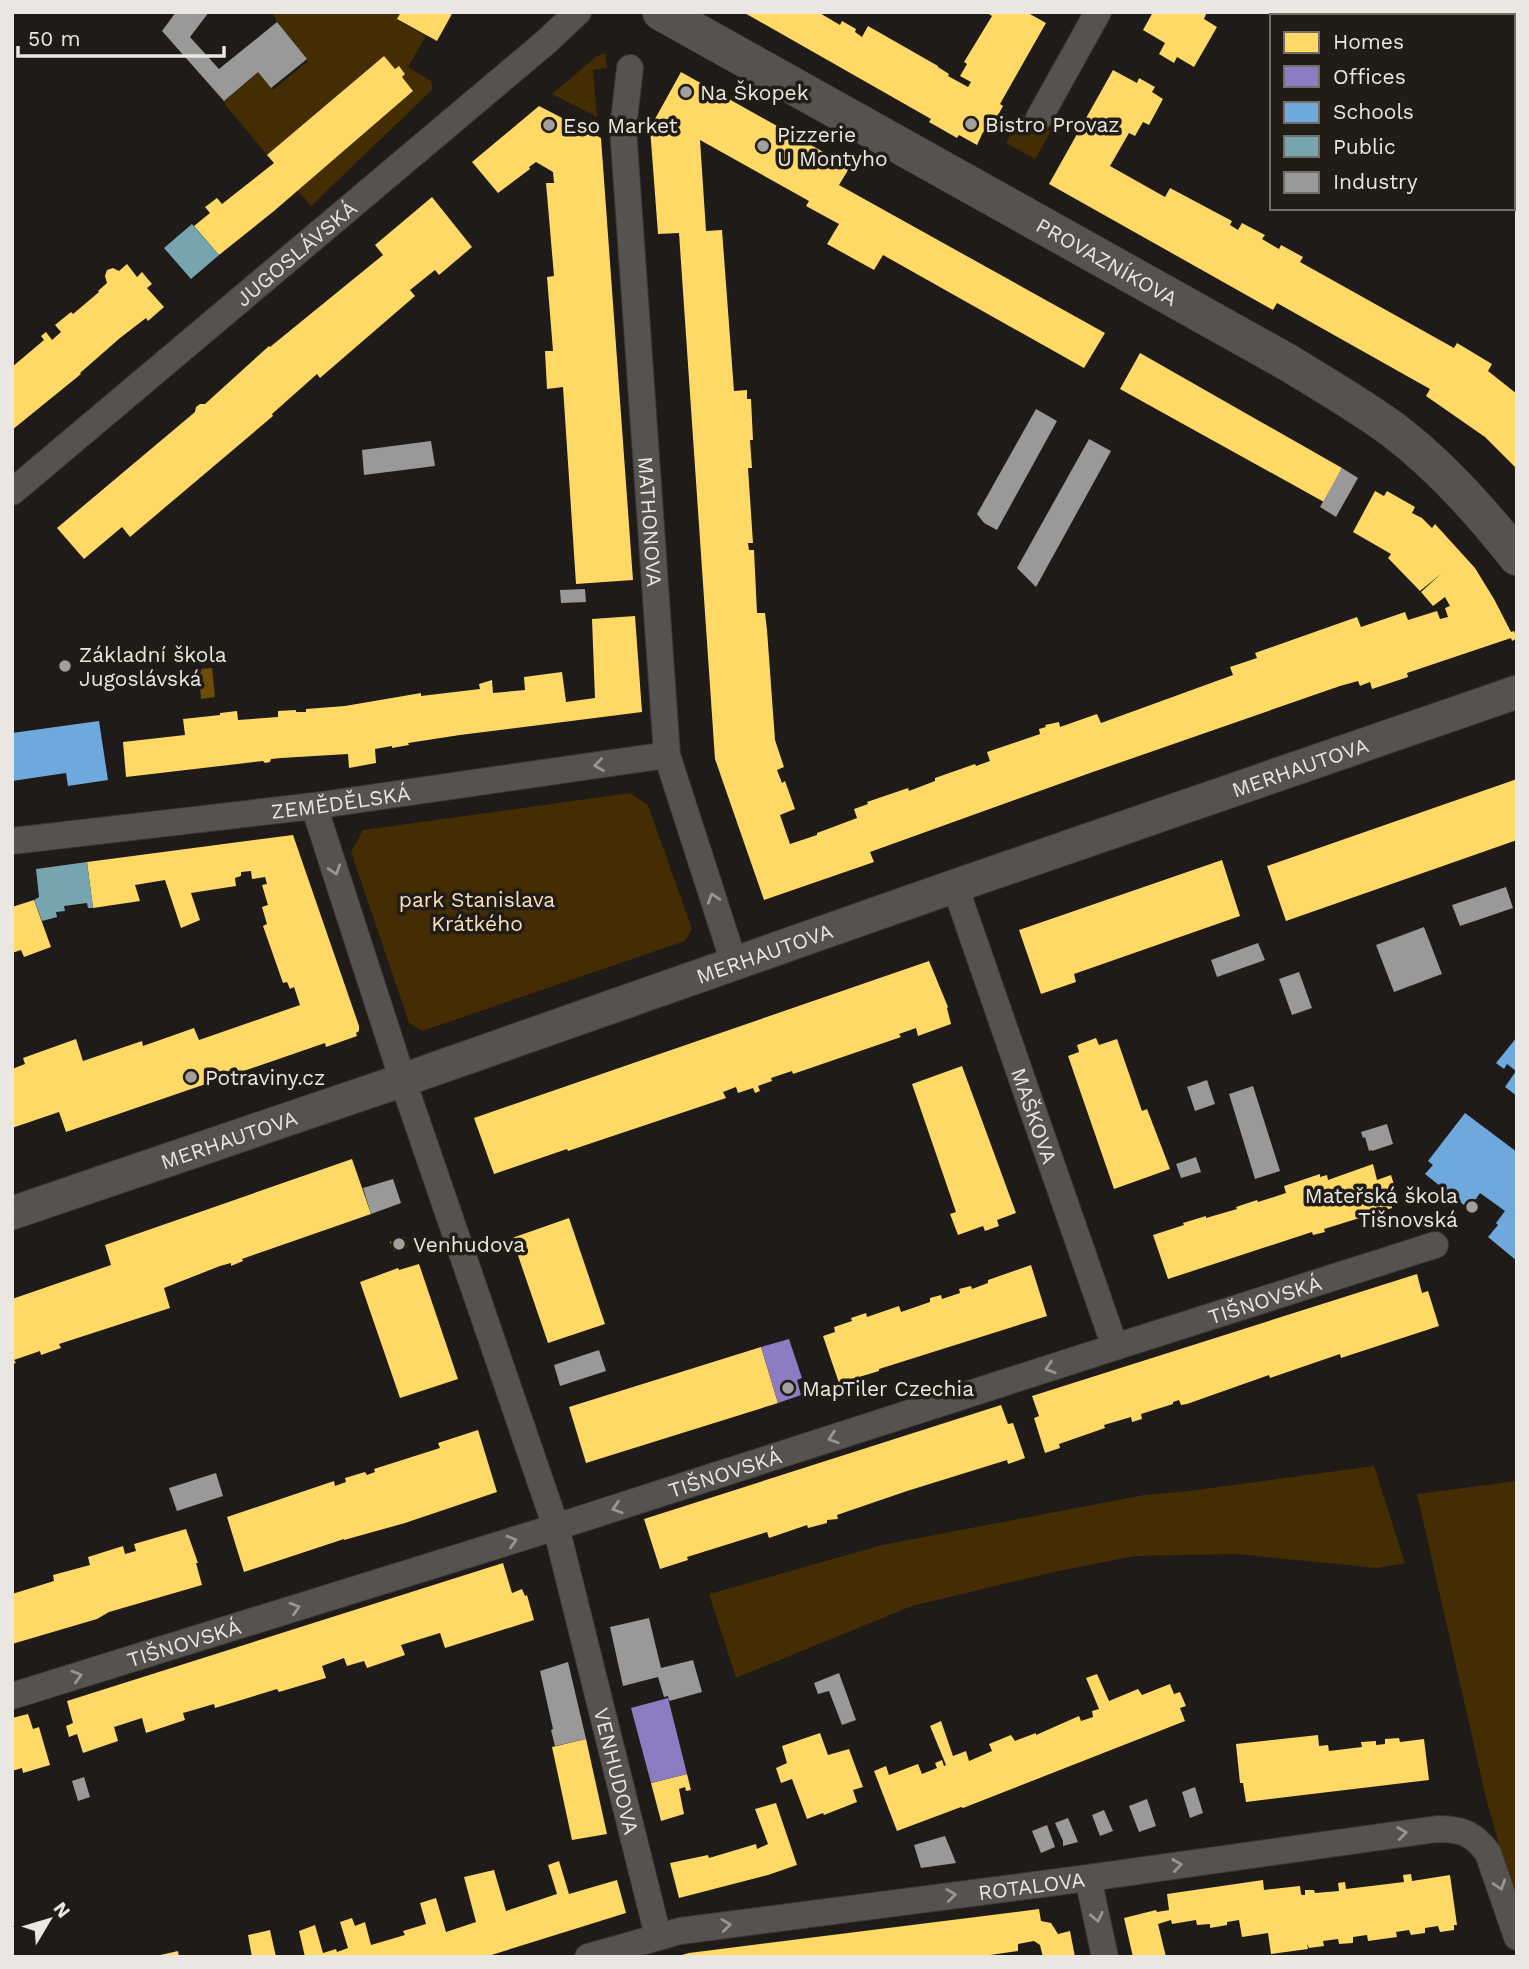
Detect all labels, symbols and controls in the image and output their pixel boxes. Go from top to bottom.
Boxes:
scale bar [18,14,224,58]
legend [1270,14,1515,210]
text: 50 m [28,26,80,51]
text: Homes [1333,29,1404,54]
text: Offices [1333,64,1406,89]
place label: Na Škopek [700,80,809,105]
marker: Na Škopek [678,84,694,100]
text: Schools [1333,99,1414,124]
place label: Bistro Provaz [985,112,1120,137]
place label: Eso Market [563,113,678,138]
marker: Bistro Provaz [963,116,979,132]
marker: Eso Market [541,117,557,133]
place label: Pizzerie U Montyho [777,122,887,171]
text: Public [1333,134,1396,159]
marker: Pizzerie U Montyho [755,138,771,154]
text: Industry [1333,169,1418,194]
street label: JUGOSLÁVSKÁ [230,195,362,311]
street label: PROVAZNÍKOVA [1032,212,1182,311]
street label: MATHONOVA [634,456,668,588]
place label: Základní škola Jugoslávská [79,642,227,691]
marker: Základní škola Jugoslávská [57,658,73,674]
street label: MERHAUTOVA [1228,732,1372,802]
one-way arrow [593,758,605,773]
street label: ZEMĚDĚLSKÁ [270,780,412,823]
one-way arrow [327,864,341,876]
park label: park Stanislava Krátkého [399,887,555,936]
one-way arrow [707,893,721,905]
street label: MERHAUTOVA [693,917,836,988]
street label: MAŠKOVA [1006,1064,1063,1167]
place label: Potraviny.cz [205,1065,325,1090]
marker: Potraviny.cz [183,1069,199,1085]
street label: MERHAUTOVA [157,1104,301,1174]
place label: Mateřská škola Tišnovská [1305,1183,1458,1232]
marker: Mateřská škola Tišnovská [1464,1199,1480,1215]
place label: Venhudova [413,1232,525,1257]
marker: Venhudova [391,1236,407,1252]
street label: TIŠNOVSKÁ [1205,1269,1325,1329]
one-way arrow [1044,1359,1056,1374]
place label: MapTiler Czechia [802,1376,974,1401]
marker: MapTiler Czechia [780,1380,796,1396]
one-way arrow [828,1429,840,1444]
street label: TIŠNOVSKÁ [665,1443,785,1503]
one-way arrow [611,1499,623,1514]
one-way arrow [506,1534,518,1549]
one-way arrow [288,1602,300,1617]
street label: TIŠNOVSKÁ [124,1613,244,1672]
one-way arrow [71,1670,83,1684]
street label: VENHUDOVA [589,1705,645,1837]
one-way arrow [1396,1826,1408,1841]
one-way arrow [1171,1858,1182,1873]
street label: ROTALOVA [977,1866,1086,1905]
one-way arrow [1492,1879,1506,1891]
north arrow [14,1885,84,1955]
one-way arrow [945,1888,957,1903]
text: N [49,1897,75,1922]
one-way arrow [1088,1911,1103,1923]
one-way arrow [720,1917,731,1932]

